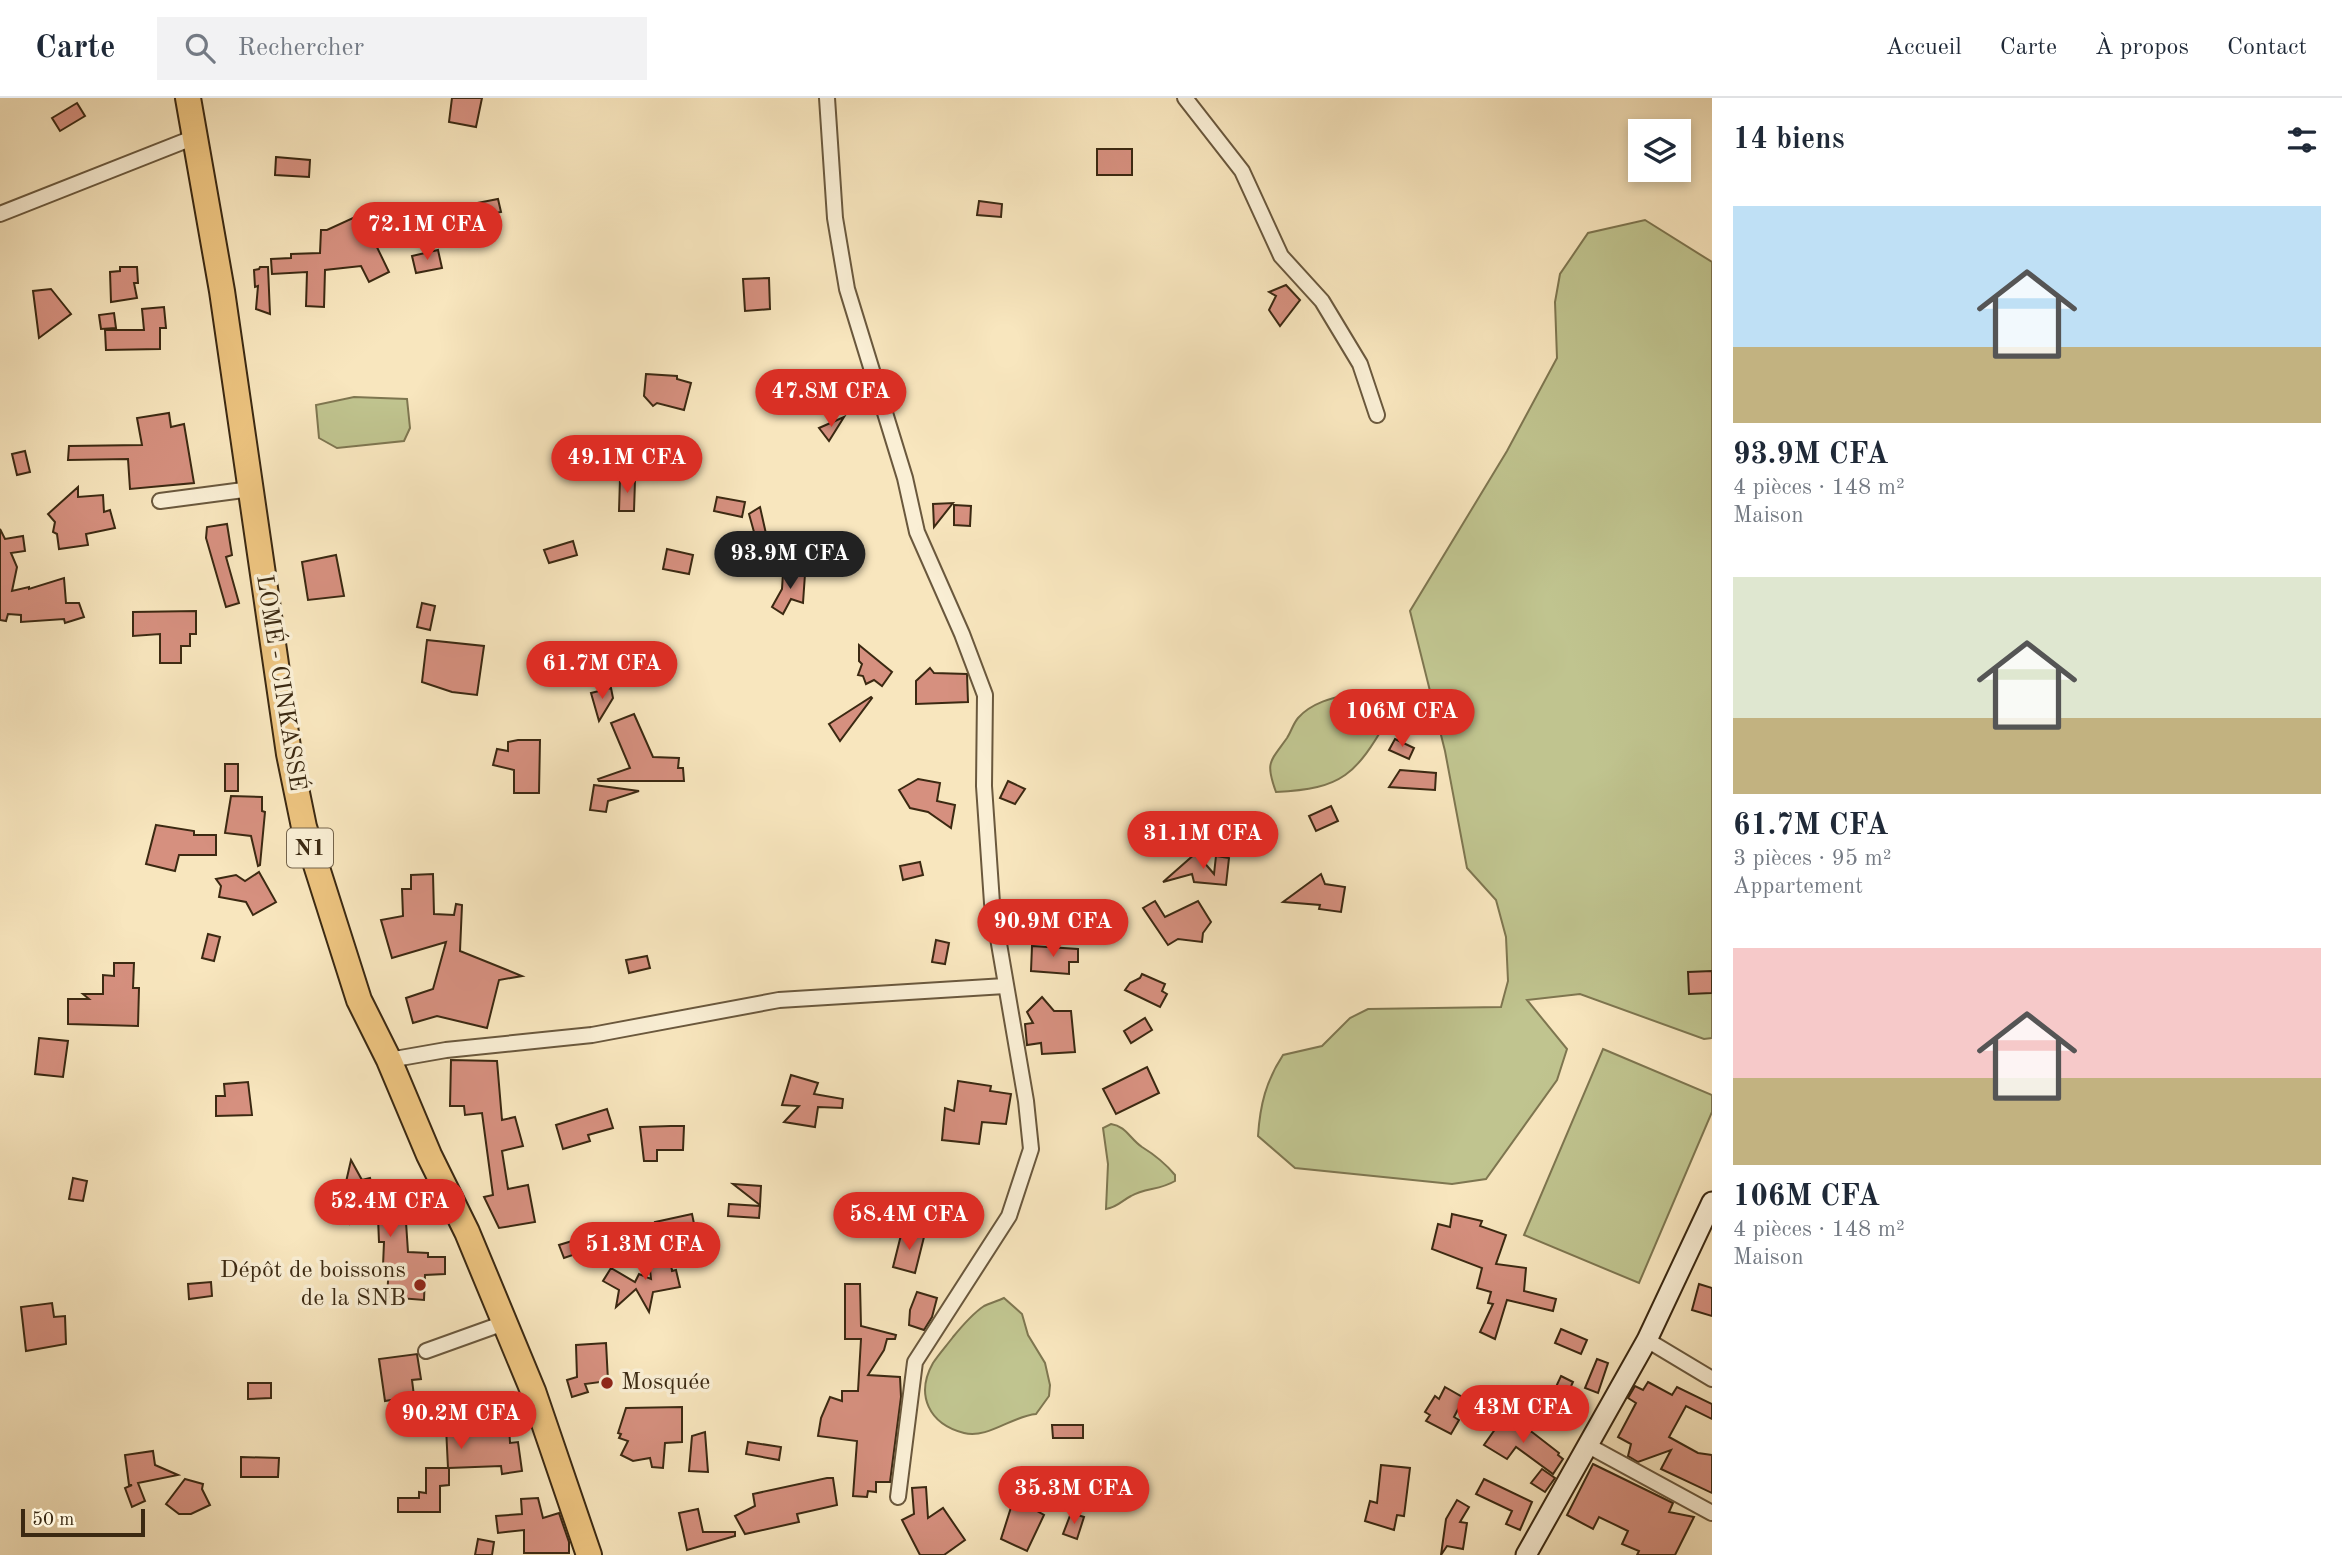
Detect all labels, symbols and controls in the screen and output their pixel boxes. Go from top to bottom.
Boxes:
search box [157,17,647,80]
icon: search [181,29,219,67]
text: Carte [35,32,115,65]
text: Rechercher [237,35,364,61]
text: Accueil [1886,36,1962,60]
text: Carte [2000,36,2057,60]
text: À propos [2095,36,2189,60]
text: Contact [2227,36,2307,60]
map controls [1628,119,1691,182]
button: layers [1628,119,1691,182]
icon: filters [2283,121,2321,159]
text: 14 biens [1733,125,1845,155]
pin: 72.1M CFA [347,202,507,262]
text: 72.1M CFA [367,213,487,236]
icon: home [1964,251,2090,377]
pin: 47.8M CFA [751,370,911,429]
text: 47.8M CFA [771,380,891,403]
pin: 49.1M CFA [547,436,707,495]
text: 93.9M CFA [1733,440,1889,470]
text: 49.1M CFA [567,446,687,469]
text: 4 pièces · 148 m² [1733,476,1905,499]
text: Maison [1733,504,1804,527]
pin: 93.9M CFA [710,532,870,591]
text: 93.9M CFA [730,542,850,565]
street label: LOMÉ - CINKASSÉ [251,572,313,793]
icon: home [1964,622,2090,748]
pin: 61.7M CFA [522,642,682,701]
text: 61.7M CFA [542,652,662,675]
pin: 106M CFA [1330,690,1474,749]
text: 106M CFA [1346,700,1458,723]
text: 61.7M CFA [1733,811,1889,841]
pin: 31.1M CFA [1123,812,1283,871]
text: 31.1M CFA [1143,822,1263,845]
road number: N1 [287,828,333,868]
text: 3 pièces · 95 m² [1733,847,1892,870]
text: Appartement [1733,875,1863,898]
pin: 90.9M CFA [973,900,1133,959]
text: 90.9M CFA [993,910,1113,933]
icon: home [1964,993,2090,1119]
pin: 52.4M CFA [310,1180,470,1239]
text: 106M CFA [1733,1182,1880,1212]
text: 52.4M CFA [330,1190,450,1213]
pin: 58.4M CFA [829,1192,989,1252]
text: 58.4M CFA [849,1203,969,1226]
text: 4 pièces · 148 m² [1733,1218,1905,1241]
pin: 51.3M CFA [565,1222,725,1282]
text: 51.3M CFA [585,1233,705,1256]
text: Maison [1733,1246,1804,1269]
place label: Dépôt de boissons de la SNB [220,1259,406,1311]
marker: Dépôt de boissons de la SNB [412,1277,428,1293]
place label: Mosquée [621,1371,710,1395]
marker: Mosquée [599,1375,615,1391]
pin: 43M CFA [1458,1386,1588,1445]
pin: 90.2M CFA [381,1392,541,1451]
text: 43M CFA [1473,1396,1573,1419]
text: 90.2M CFA [401,1402,521,1425]
pin: 35.3M CFA [994,1466,1154,1526]
text: 35.3M CFA [1014,1477,1134,1500]
scale bar [21,1506,145,1538]
text: 50 m [32,1511,74,1530]

